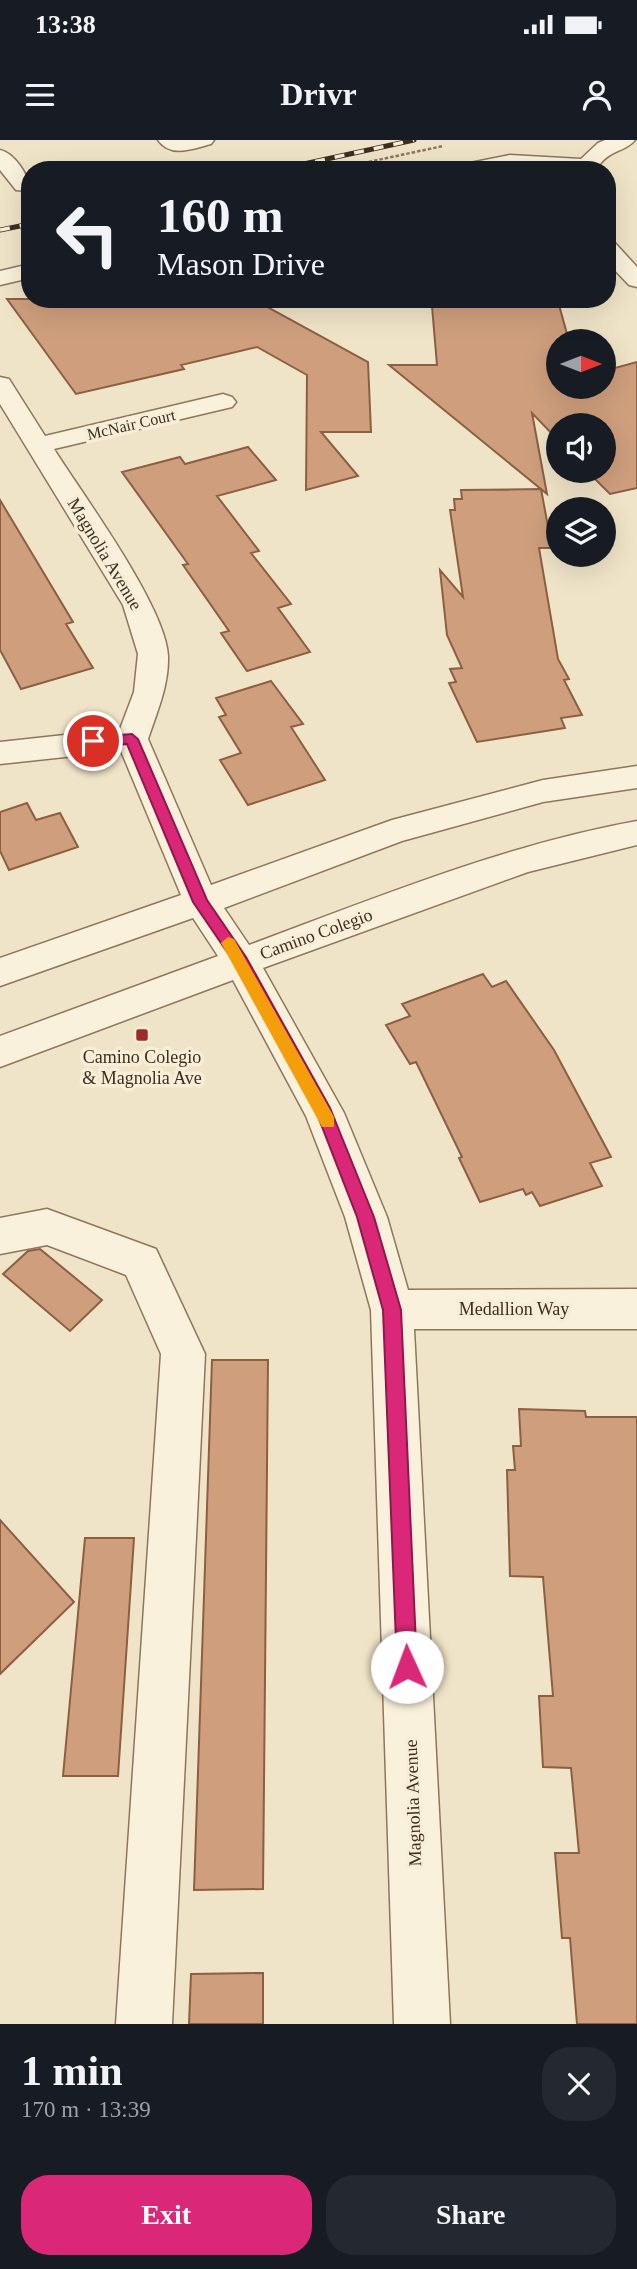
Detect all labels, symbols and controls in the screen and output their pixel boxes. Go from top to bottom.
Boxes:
text: 13:38 [35,10,96,39]
icon: menu [21,76,59,114]
text: Drivr [280,76,357,112]
icon: person [578,76,616,114]
text: 160 m [157,188,284,243]
icon: left [42,189,133,280]
text: Mason Drive [157,246,325,282]
north arrow [546,329,616,399]
map controls [546,329,616,567]
street label: McNair Court [85,406,178,443]
button: sound [546,413,616,483]
street label: Magnolia Avenue [64,494,146,614]
button: layers [546,497,616,567]
pin [63,711,123,771]
icon: arrive [74,722,112,760]
street label: Camino Colegio [257,904,375,964]
marker: Camino Colegio & Magnolia Ave [134,1027,150,1043]
place label: Camino Colegio & Magnolia Ave [82,1047,202,1088]
street label: Medallion Way [459,1299,569,1319]
position arrow [370,1630,444,1704]
street label: Magnolia Avenue [401,1739,425,1867]
button: close [542,2047,616,2121]
text: 1 min [21,2048,123,2094]
text: 170 m · 13:39 [21,2097,151,2122]
button: Exit [21,2175,312,2255]
button: Share [326,2175,616,2255]

